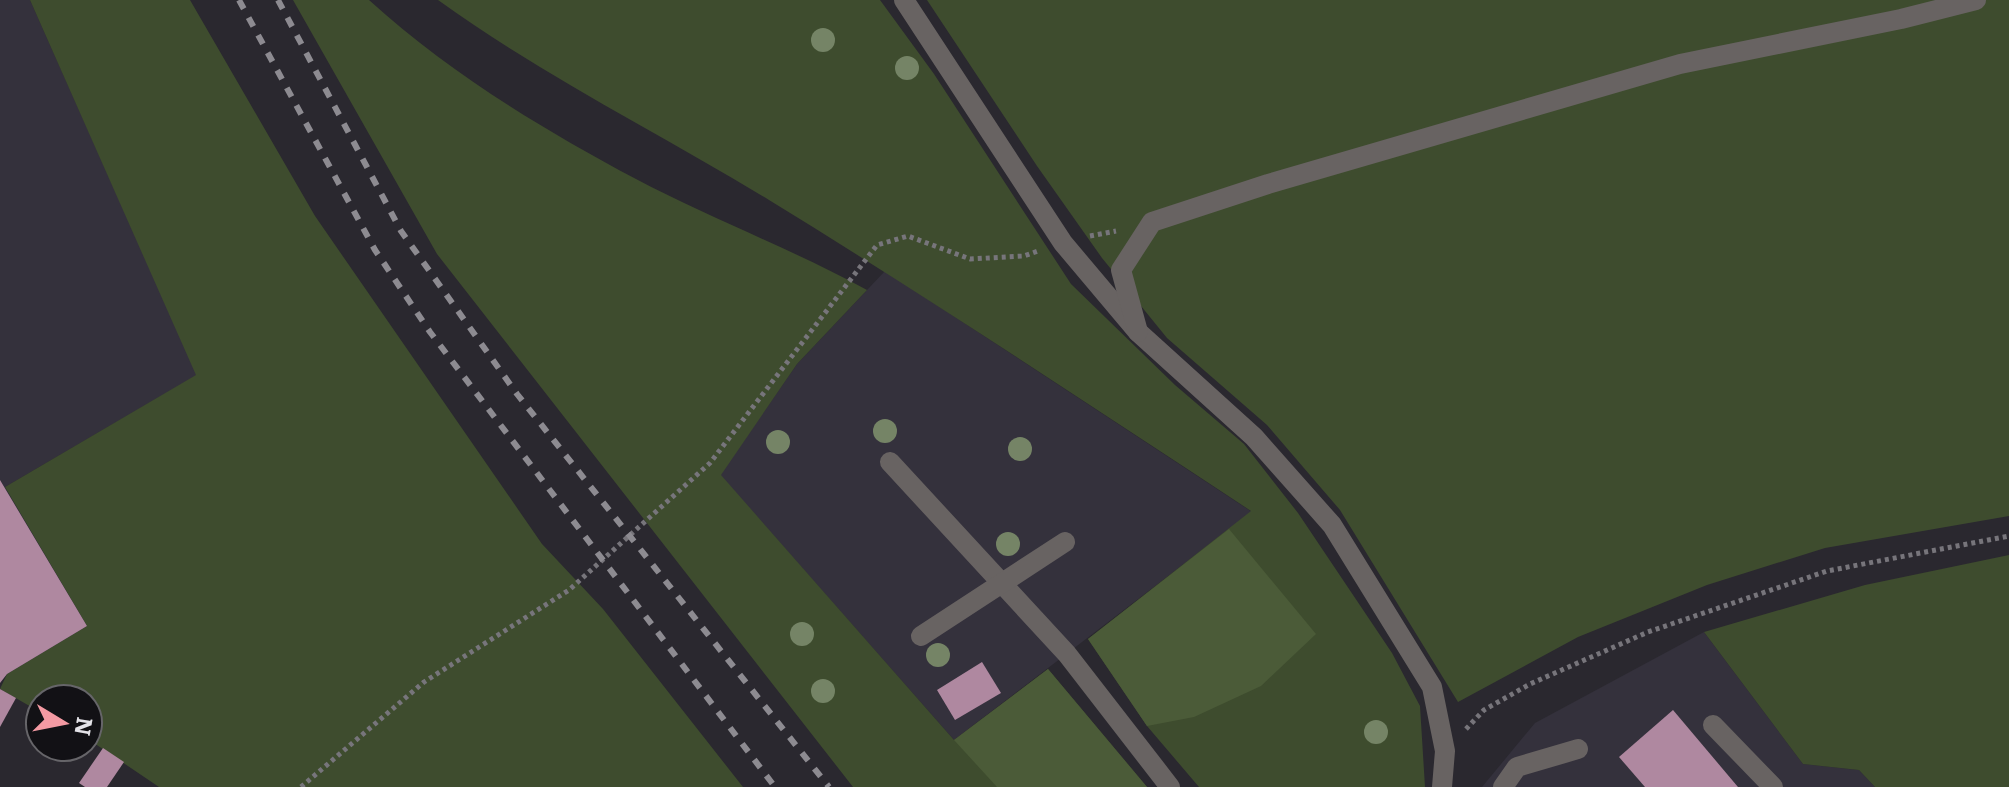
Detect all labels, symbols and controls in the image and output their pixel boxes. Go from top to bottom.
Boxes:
north arrow [24,683,104,763]
text: N [67,715,103,739]

